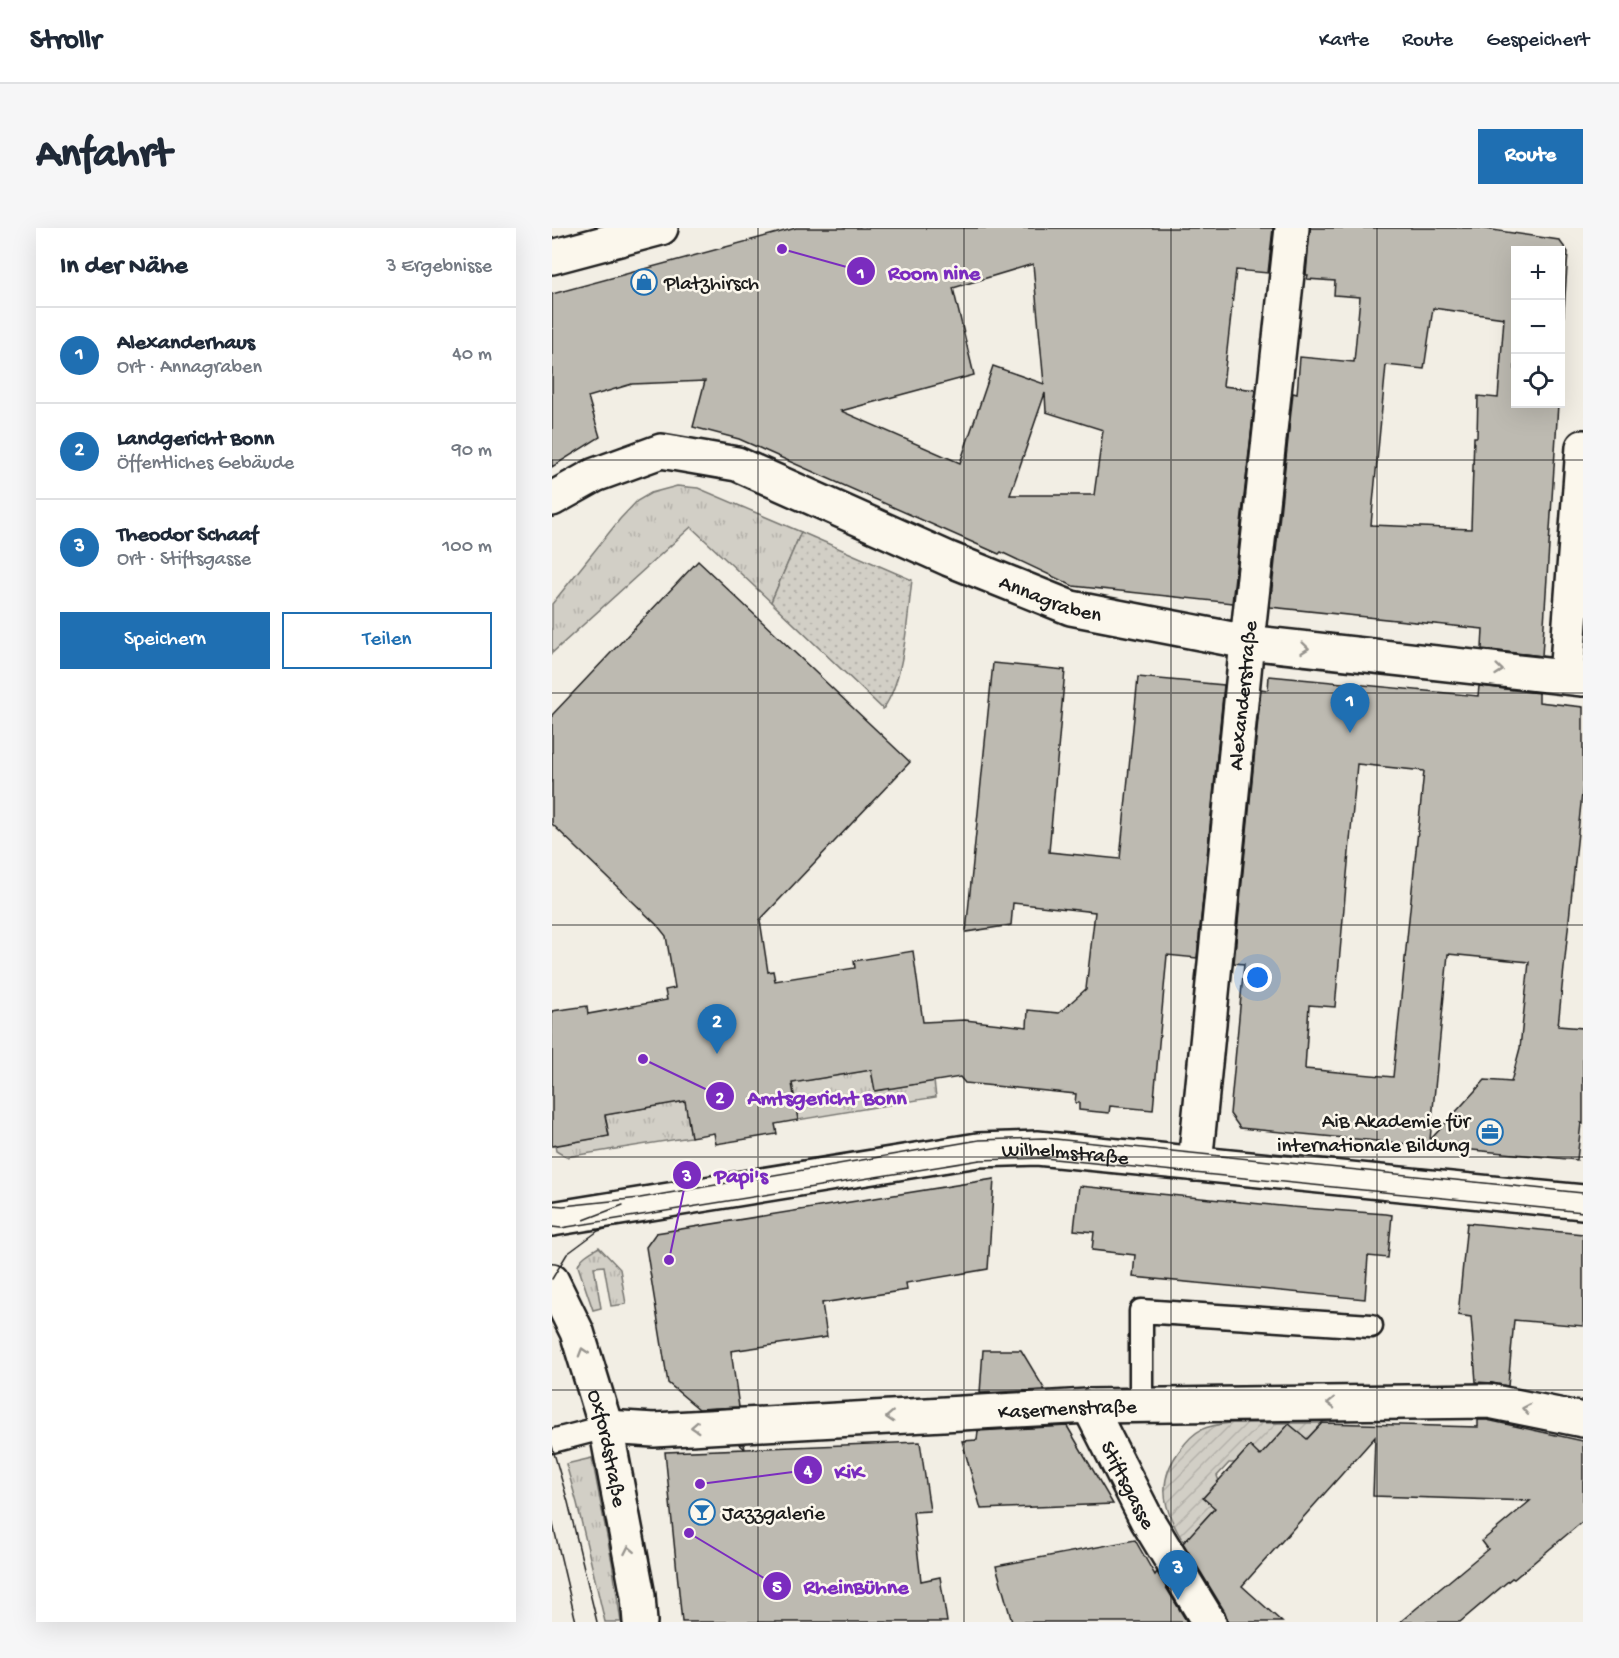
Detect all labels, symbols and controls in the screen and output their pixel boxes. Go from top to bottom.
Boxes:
text: Strollr [30,25,101,58]
text: Karte [1319,29,1369,54]
text: Route [1402,29,1453,54]
text: Gespeichert [1486,29,1589,54]
button: Route [1478,129,1583,184]
text: Anfahrt [36,132,171,181]
map controls [1511,246,1565,408]
button: + [1511,246,1565,300]
callout: Room nine [846,251,992,291]
text: In der Nähe [60,252,188,283]
text: 3 Ergebnisse [386,256,492,279]
text: Room nine [887,262,981,288]
text: 1 [856,264,865,285]
shop icon: Platzhirsch [629,267,659,297]
place label: Platzhirsch [663,273,759,298]
button: − [1511,300,1565,354]
text: Alexanderhaus [117,331,255,357]
text: 1 [75,344,84,367]
text: 40 m [452,344,492,367]
button: locate [1511,354,1565,408]
text: Ort · Annagraben [117,357,262,380]
text: Landgericht Bonn [117,427,274,453]
text: 2 [75,440,84,463]
text: 90 m [452,440,492,463]
text: Öffentliches Gebäude [117,453,294,476]
text: Theodor Schaaf [117,523,258,549]
text: 3 [74,536,85,559]
text: 100 m [442,536,492,559]
text: Ort · Stiftsgasse [117,549,251,572]
street label: Annagraben [995,571,1103,630]
button: Speichern [60,612,270,669]
button: Teilen [282,612,492,669]
street label: Alexanderstraße [1225,618,1265,772]
one-way arrow [1301,641,1310,654]
one-way arrow [1495,663,1504,676]
pin: 1 [1330,684,1370,733]
your location [1243,963,1272,992]
pin: 2 [698,1004,736,1054]
callout: Amtsgericht Bonn [705,1076,919,1116]
text: Amtsgericht Bonn [746,1087,907,1113]
text: 2 [716,1089,725,1110]
place label: AiB Akademie für internationale Bildung [1277,1111,1472,1160]
office icon: AiB Akademie für internationale Bildung [1475,1117,1505,1147]
street label: Wilhelmstraße [1001,1139,1131,1173]
callout: Papi's [672,1155,779,1195]
text: Papi's [713,1165,770,1191]
text: 3 [681,1167,692,1188]
one-way arrow [578,1347,590,1357]
street label: Oxfordstraße [579,1387,630,1510]
street label: Kasernenstraße [997,1396,1138,1427]
one-way arrow [1327,1397,1336,1409]
one-way arrow [1521,1403,1531,1416]
one-way arrow [885,1410,894,1423]
one-way arrow [690,1421,699,1434]
street label: Stiftsgasse [1093,1438,1159,1536]
callout: KiK [793,1450,876,1490]
text: KiK [833,1461,866,1487]
text: 4 [803,1462,813,1483]
bar icon: Jazzgalerie [687,1497,717,1527]
place label: Jazzgalerie [722,1503,826,1528]
one-way arrow [623,1546,636,1556]
pin: 3 [1158,1550,1198,1600]
callout: RheinBühne [762,1566,921,1606]
text: RheinBühne [802,1576,909,1602]
text: 5 [772,1578,782,1599]

